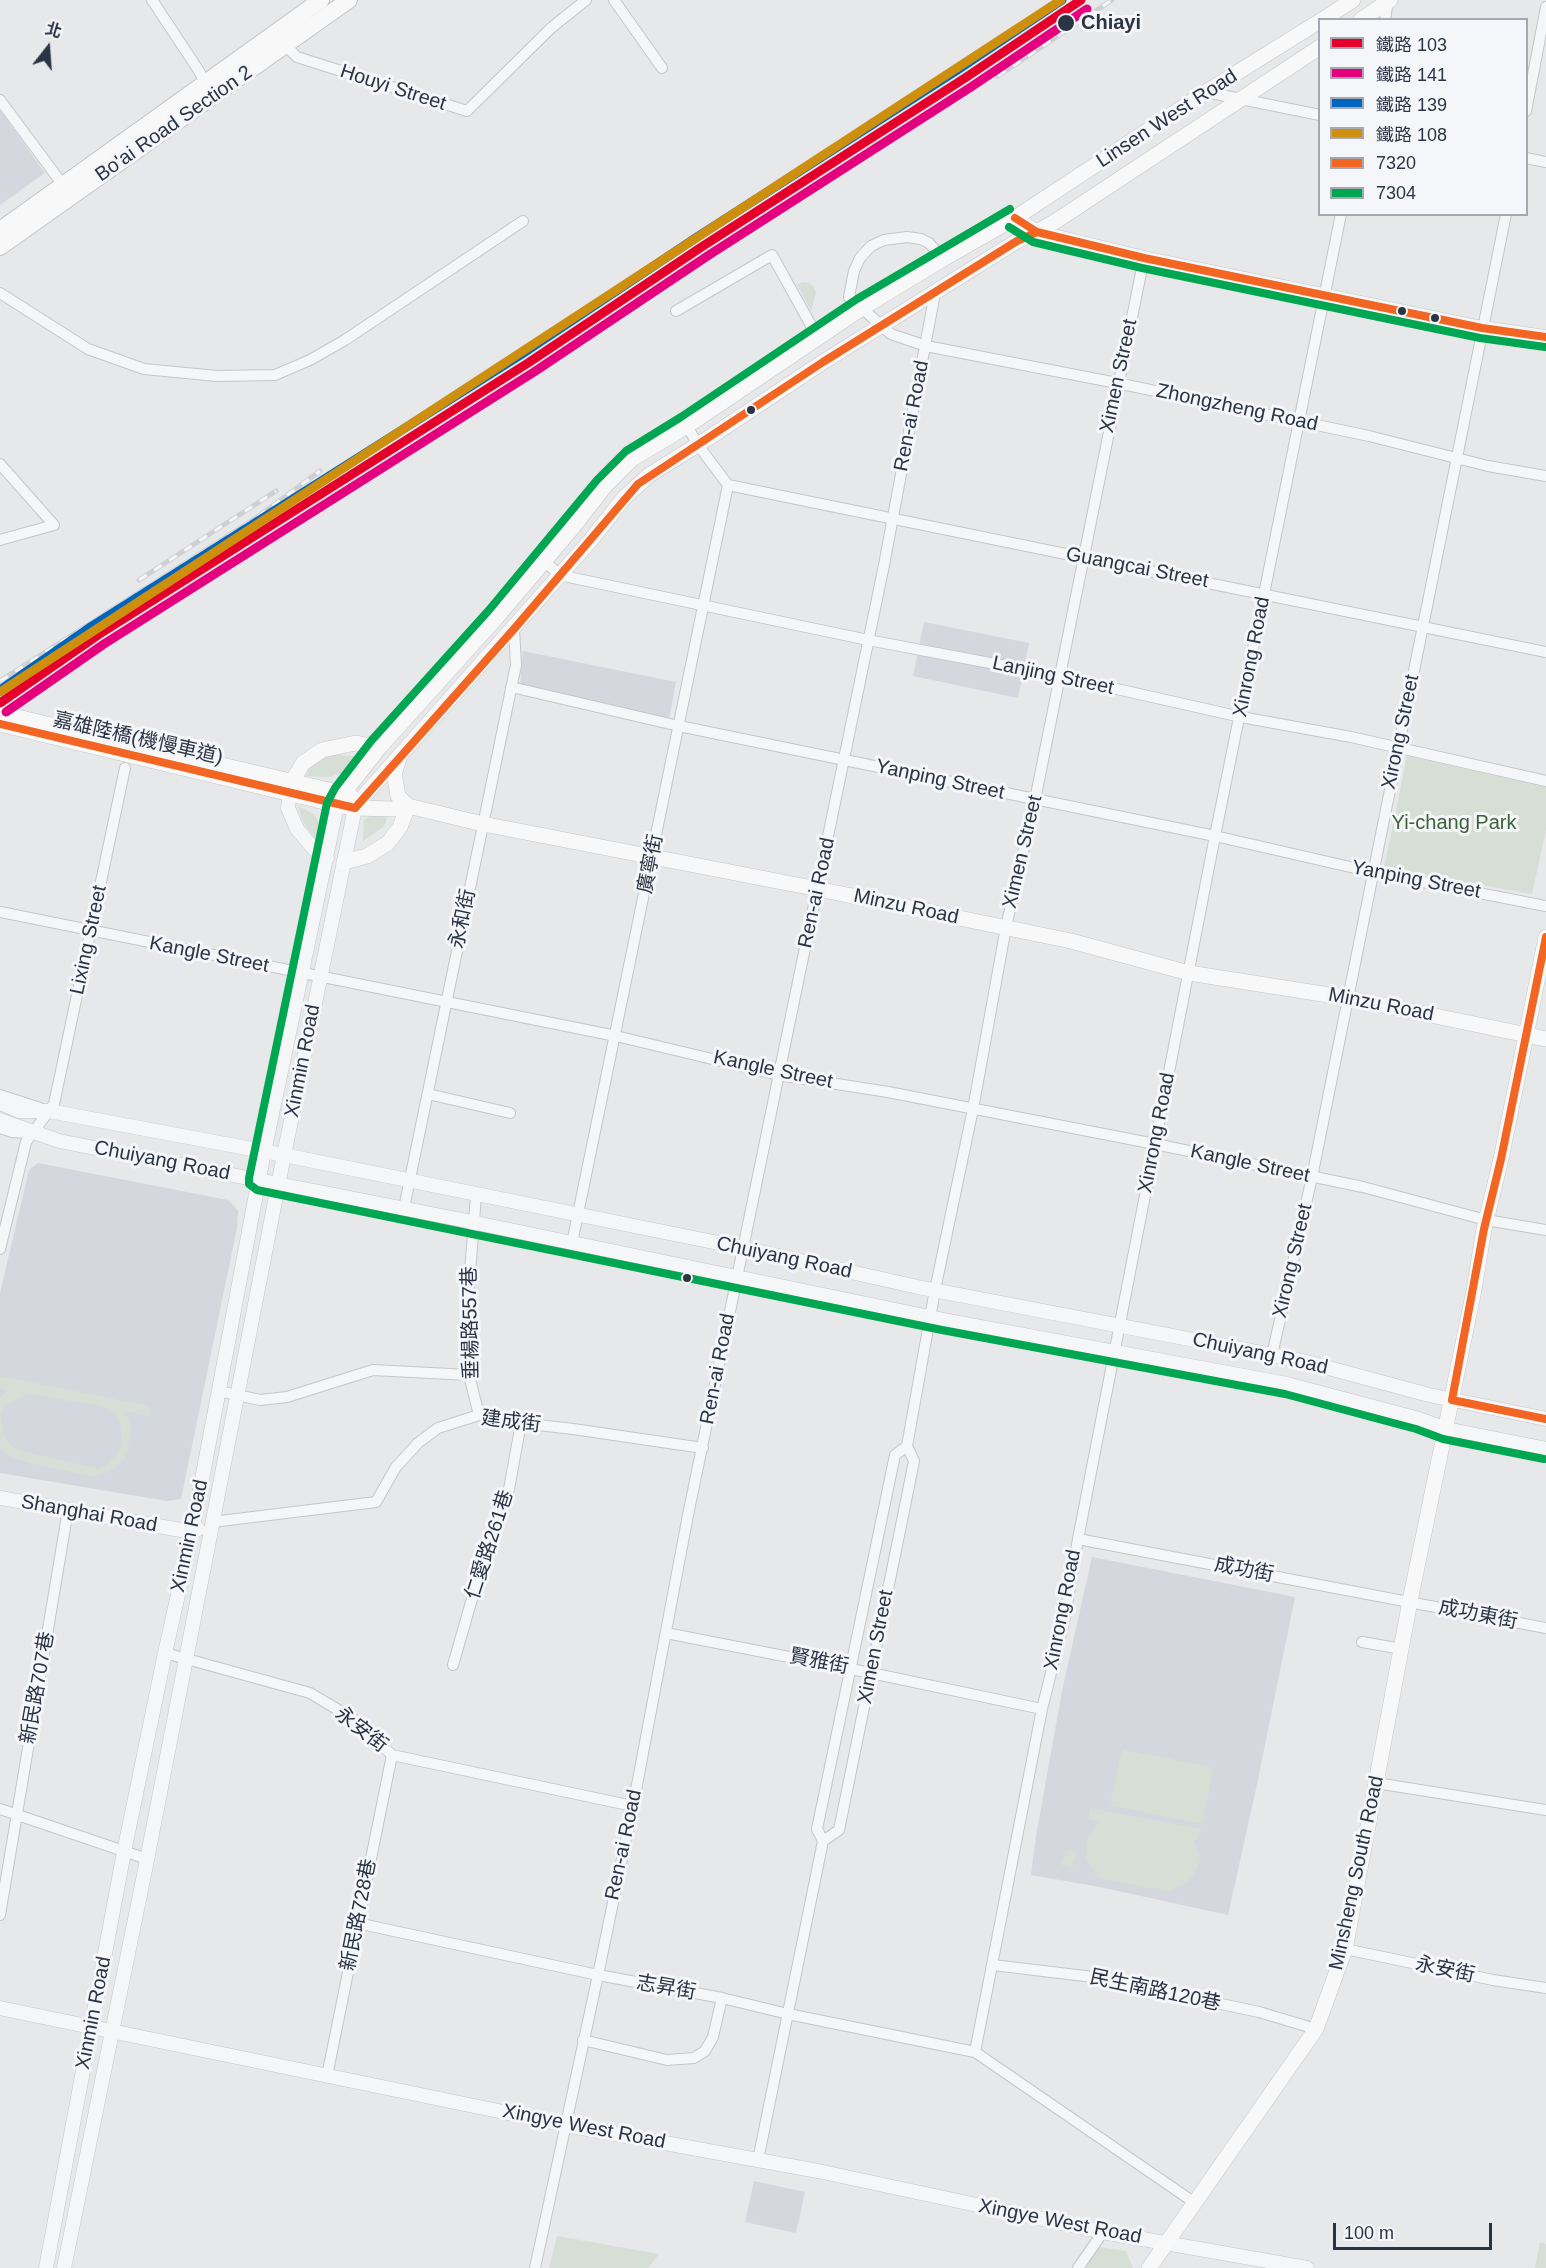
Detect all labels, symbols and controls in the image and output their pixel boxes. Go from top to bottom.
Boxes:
place label: Chiayi [1081,11,1141,35]
marker: Chiayi [1056,13,1076,33]
north arrow [18,18,78,78]
legend [1318,18,1528,216]
text: 北 [43,20,64,41]
text: 鐵路 103 [1376,35,1447,55]
street label: Houyi Street [337,60,449,116]
street label: Bo'ai Road Section 2 [91,61,257,187]
street label: Linsen West Road [1092,65,1242,173]
text: 鐵路 141 [1376,65,1447,85]
text: 鐵路 139 [1376,95,1447,115]
text: 鐵路 108 [1376,125,1447,145]
text: 7320 [1376,153,1416,173]
text: 7304 [1376,183,1416,203]
unlabelled marker [1396,305,1408,317]
unlabelled marker [1429,312,1441,324]
street label: Ximen Street [1095,317,1143,435]
street label: Ren-ai Road [890,359,934,473]
street label: Zhongzheng Road [1154,379,1320,437]
unlabelled marker [745,404,757,416]
street label: Guangcai Street [1064,542,1210,594]
street label: Xinrong Road [1229,595,1275,719]
street label: Lanjing Street [990,651,1116,701]
street label: Xirong Street [1377,672,1425,792]
street label: 嘉雄陸橋(機慢車道) [51,708,225,770]
street label: Yanping Street [874,755,1006,805]
street label: Ximen Street [998,793,1048,911]
park label: Yi-chang Park [1392,811,1516,835]
street label: 廣寧街 [633,832,669,896]
street label: Ren-ai Road [794,836,840,950]
street label: Yanping Street [1349,856,1483,904]
street label: Lixing Street [66,883,112,997]
street label: Minzu Road [851,884,961,930]
street label: 永和街 [445,887,481,951]
street label: Kangle Street [147,932,271,978]
street label: Minzu Road [1326,983,1436,1027]
street label: Xinmin Road [280,1003,326,1119]
street label: Kangle Street [711,1046,835,1094]
street label: Xinrong Road [1134,1071,1180,1195]
street label: Chuiyang Road [92,1136,232,1186]
street label: Kangle Street [1188,1140,1312,1188]
street label: Xirong Street [1268,1201,1318,1321]
street label: Chuiyang Road [714,1232,854,1284]
street label: 垂楊路557巷 [458,1266,484,1380]
unlabelled marker [681,1272,693,1284]
street label: Ren-ai Road [696,1312,740,1426]
street label: Chuiyang Road [1190,1328,1330,1380]
street label: 建成街 [480,1406,542,1438]
street label: Xinmin Road [166,1478,214,1594]
street label: 仁愛路261巷 [461,1487,519,1603]
street label: Shanghai Road [19,1490,159,1538]
street label: Xinrong Road [1040,1548,1086,1672]
street label: 成功街 [1212,1552,1276,1588]
street label: Ximen Street [853,1588,899,1706]
street label: 成功東街 [1436,1596,1520,1634]
street label: 新民路707巷 [16,1630,60,1746]
street label: 賢雅街 [787,1644,851,1680]
street label: 永安街 [330,1702,392,1758]
street label: Minsheng South Road [1325,1774,1389,1972]
street label: Ren-ai Road [601,1788,647,1902]
street label: 新民路728巷 [336,1857,382,1973]
street label: 永安街 [1413,1952,1477,1988]
street label: Xinmin Road [71,1955,117,2071]
street label: 民生南路120巷 [1087,1965,1223,2017]
street label: 志昇街 [634,1971,698,2005]
street label: Xingye West Road [501,2099,667,2155]
street label: Xingye West Road [977,2194,1143,2250]
scale bar [1336,2211,1495,2249]
text: 100 m [1344,2223,1394,2243]

